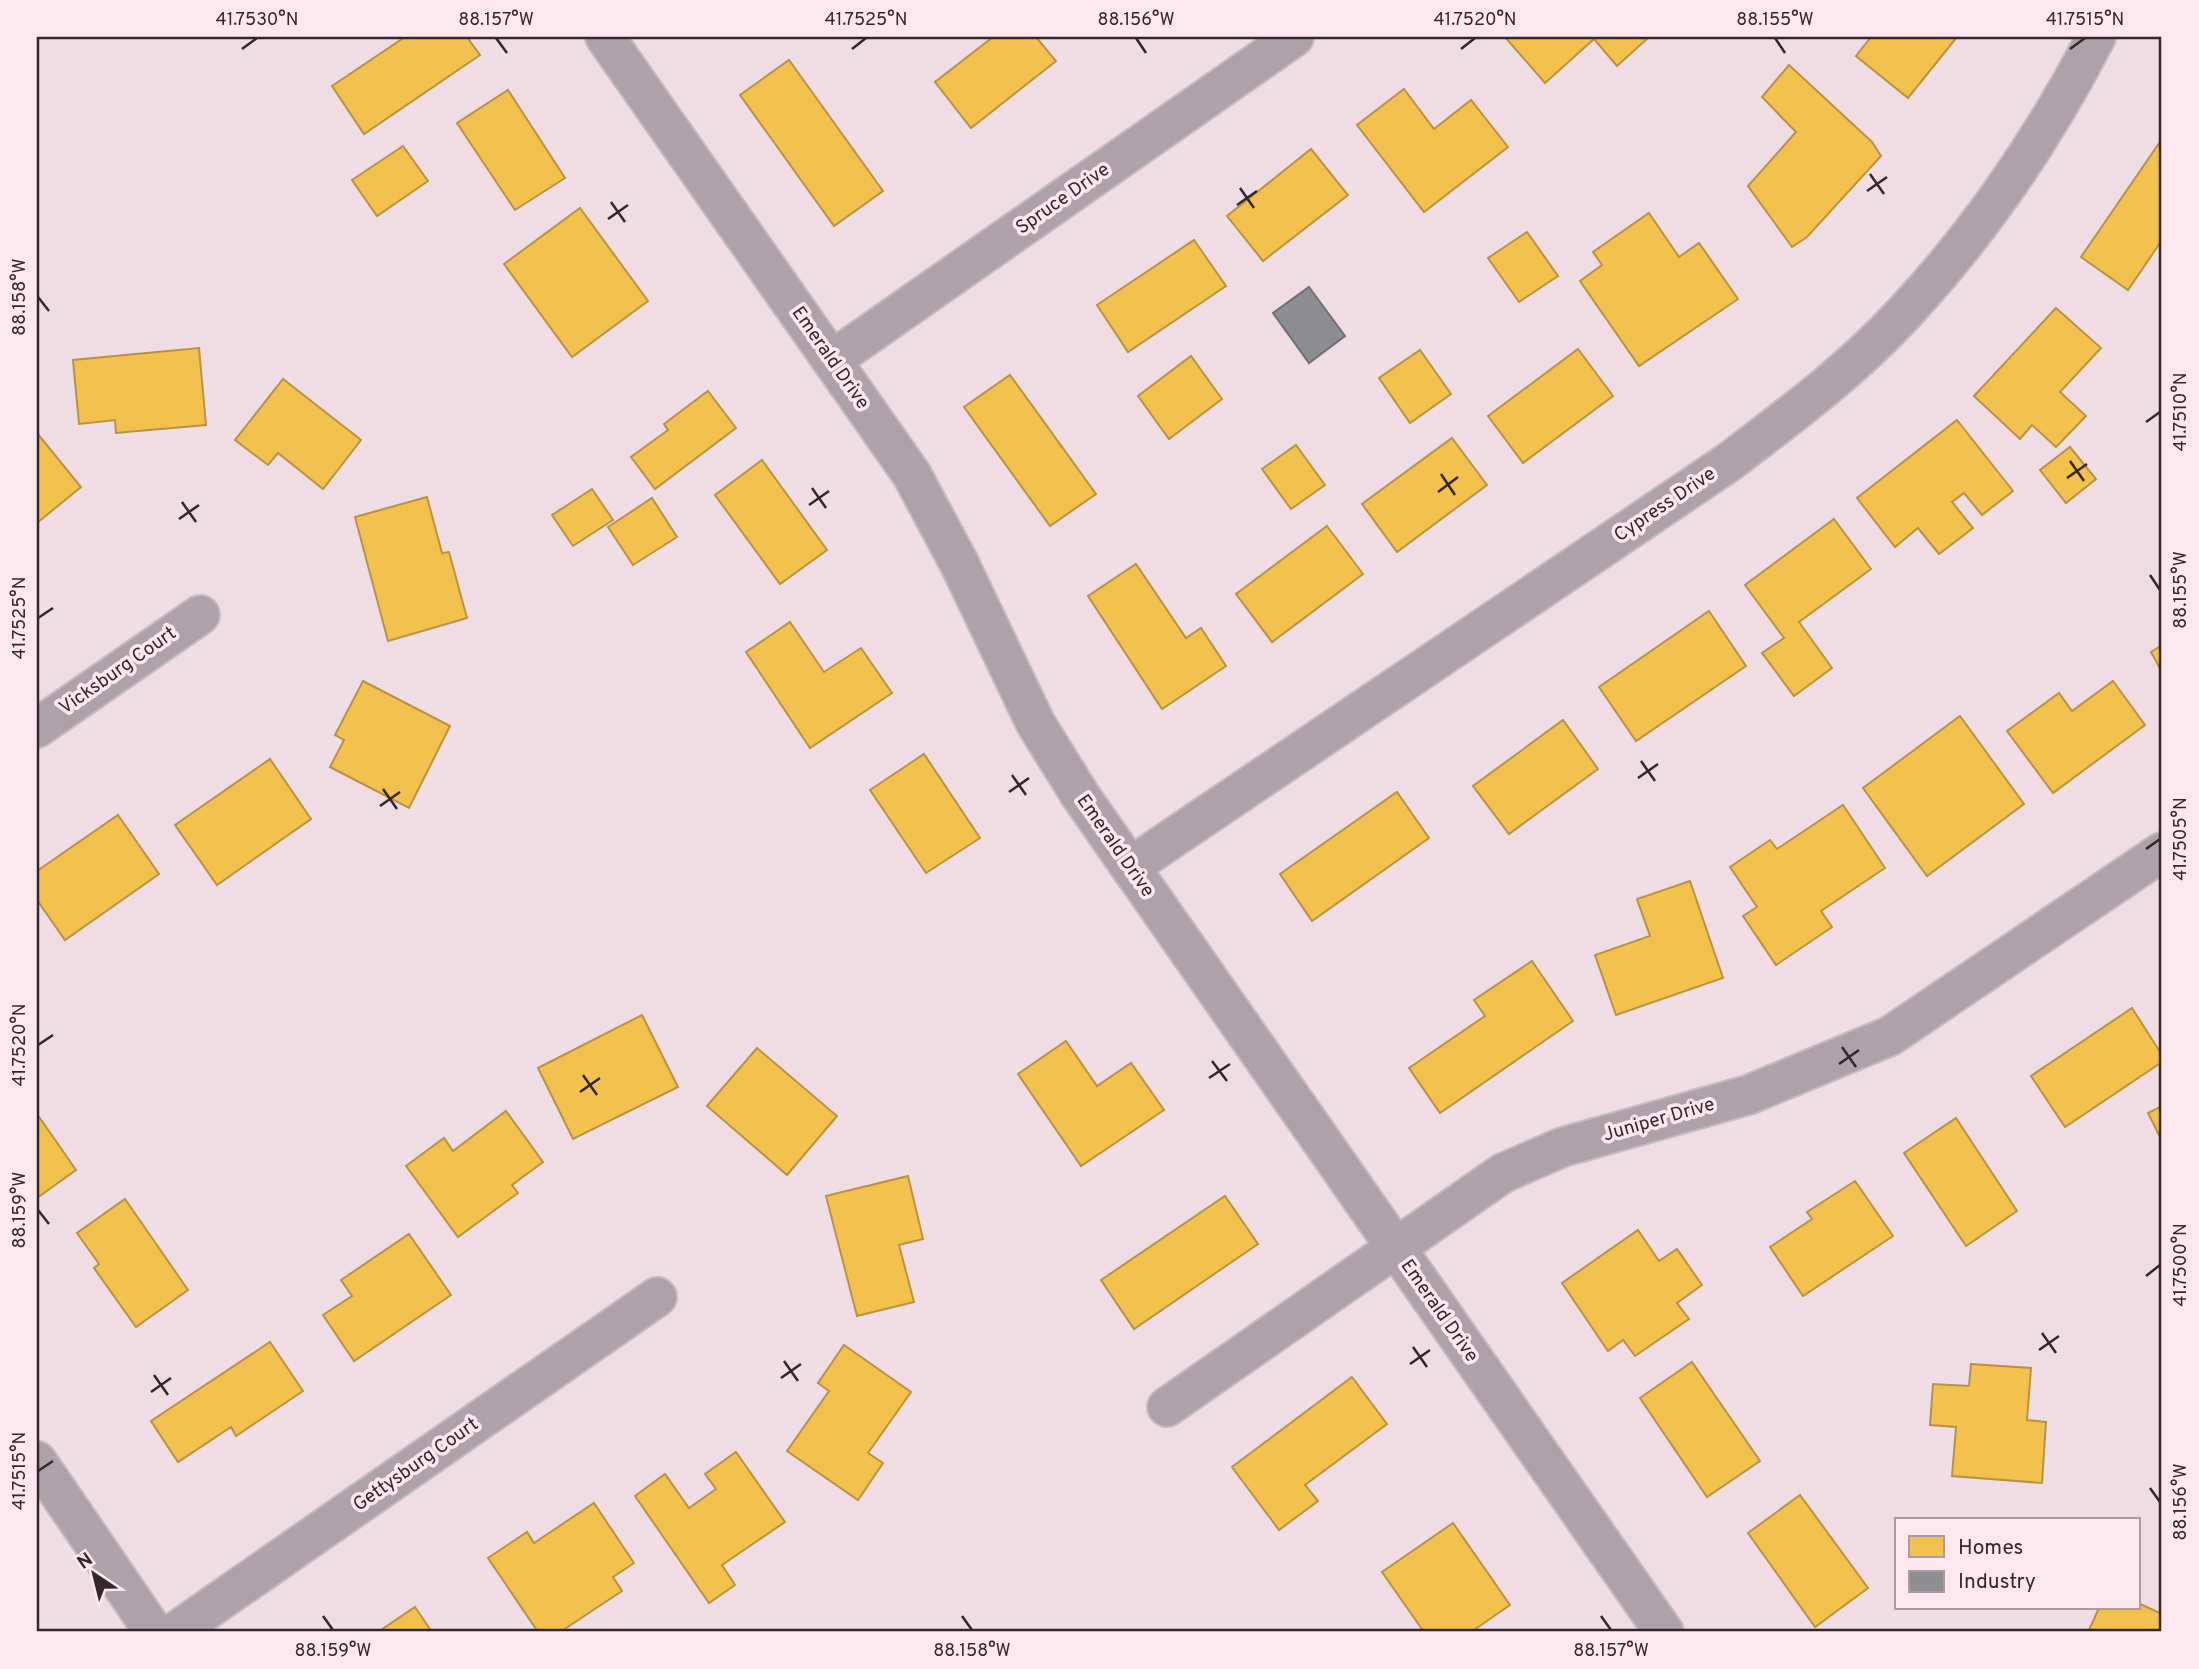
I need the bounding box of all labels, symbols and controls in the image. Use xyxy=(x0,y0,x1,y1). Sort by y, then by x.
text: 41.7530°N xyxy=(216,9,298,32)
text: 88.157°W xyxy=(458,9,534,32)
text: 41.7525°N xyxy=(825,9,907,32)
text: 88.156°W xyxy=(1097,9,1175,32)
text: 41.7520°N xyxy=(1433,9,1517,32)
text: 88.155°W xyxy=(1736,9,1814,32)
text: 41.7515°N xyxy=(2046,9,2124,32)
street label: Spruce Drive xyxy=(1011,158,1115,240)
text: 88.158°W xyxy=(9,258,32,336)
street label: Emerald Drive xyxy=(786,302,874,414)
text: 41.7510°N xyxy=(2170,373,2193,452)
street label: Cypress Drive xyxy=(1610,462,1720,548)
text: 88.155°W xyxy=(2170,551,2193,629)
text: 41.7525°N xyxy=(9,577,32,659)
street label: Vicksburg Court xyxy=(55,622,181,720)
street label: Emerald Drive xyxy=(1071,790,1159,902)
text: 41.7505°N xyxy=(2170,797,2193,881)
text: 41.7520°N xyxy=(9,1003,32,1087)
street label: Juniper Drive xyxy=(1600,1093,1718,1147)
text: 88.159°W xyxy=(9,1172,32,1248)
text: 41.7500°N xyxy=(2170,1223,2193,1307)
street label: Emerald Drive xyxy=(1395,1255,1483,1367)
street label: Gettysburg Court xyxy=(349,1413,483,1517)
text: 41.7515°N xyxy=(9,1432,32,1510)
text: 88.156°W xyxy=(2170,1463,2193,1541)
legend xyxy=(1895,1518,2140,1610)
text: Homes xyxy=(1958,1535,2023,1562)
north arrow xyxy=(60,1540,130,1610)
text: N xyxy=(73,1548,98,1575)
text: Industry xyxy=(1958,1569,2036,1596)
text: 88.159°W xyxy=(295,1640,371,1663)
text: 88.158°W xyxy=(933,1640,1011,1663)
text: 88.157°W xyxy=(1573,1640,1649,1663)

